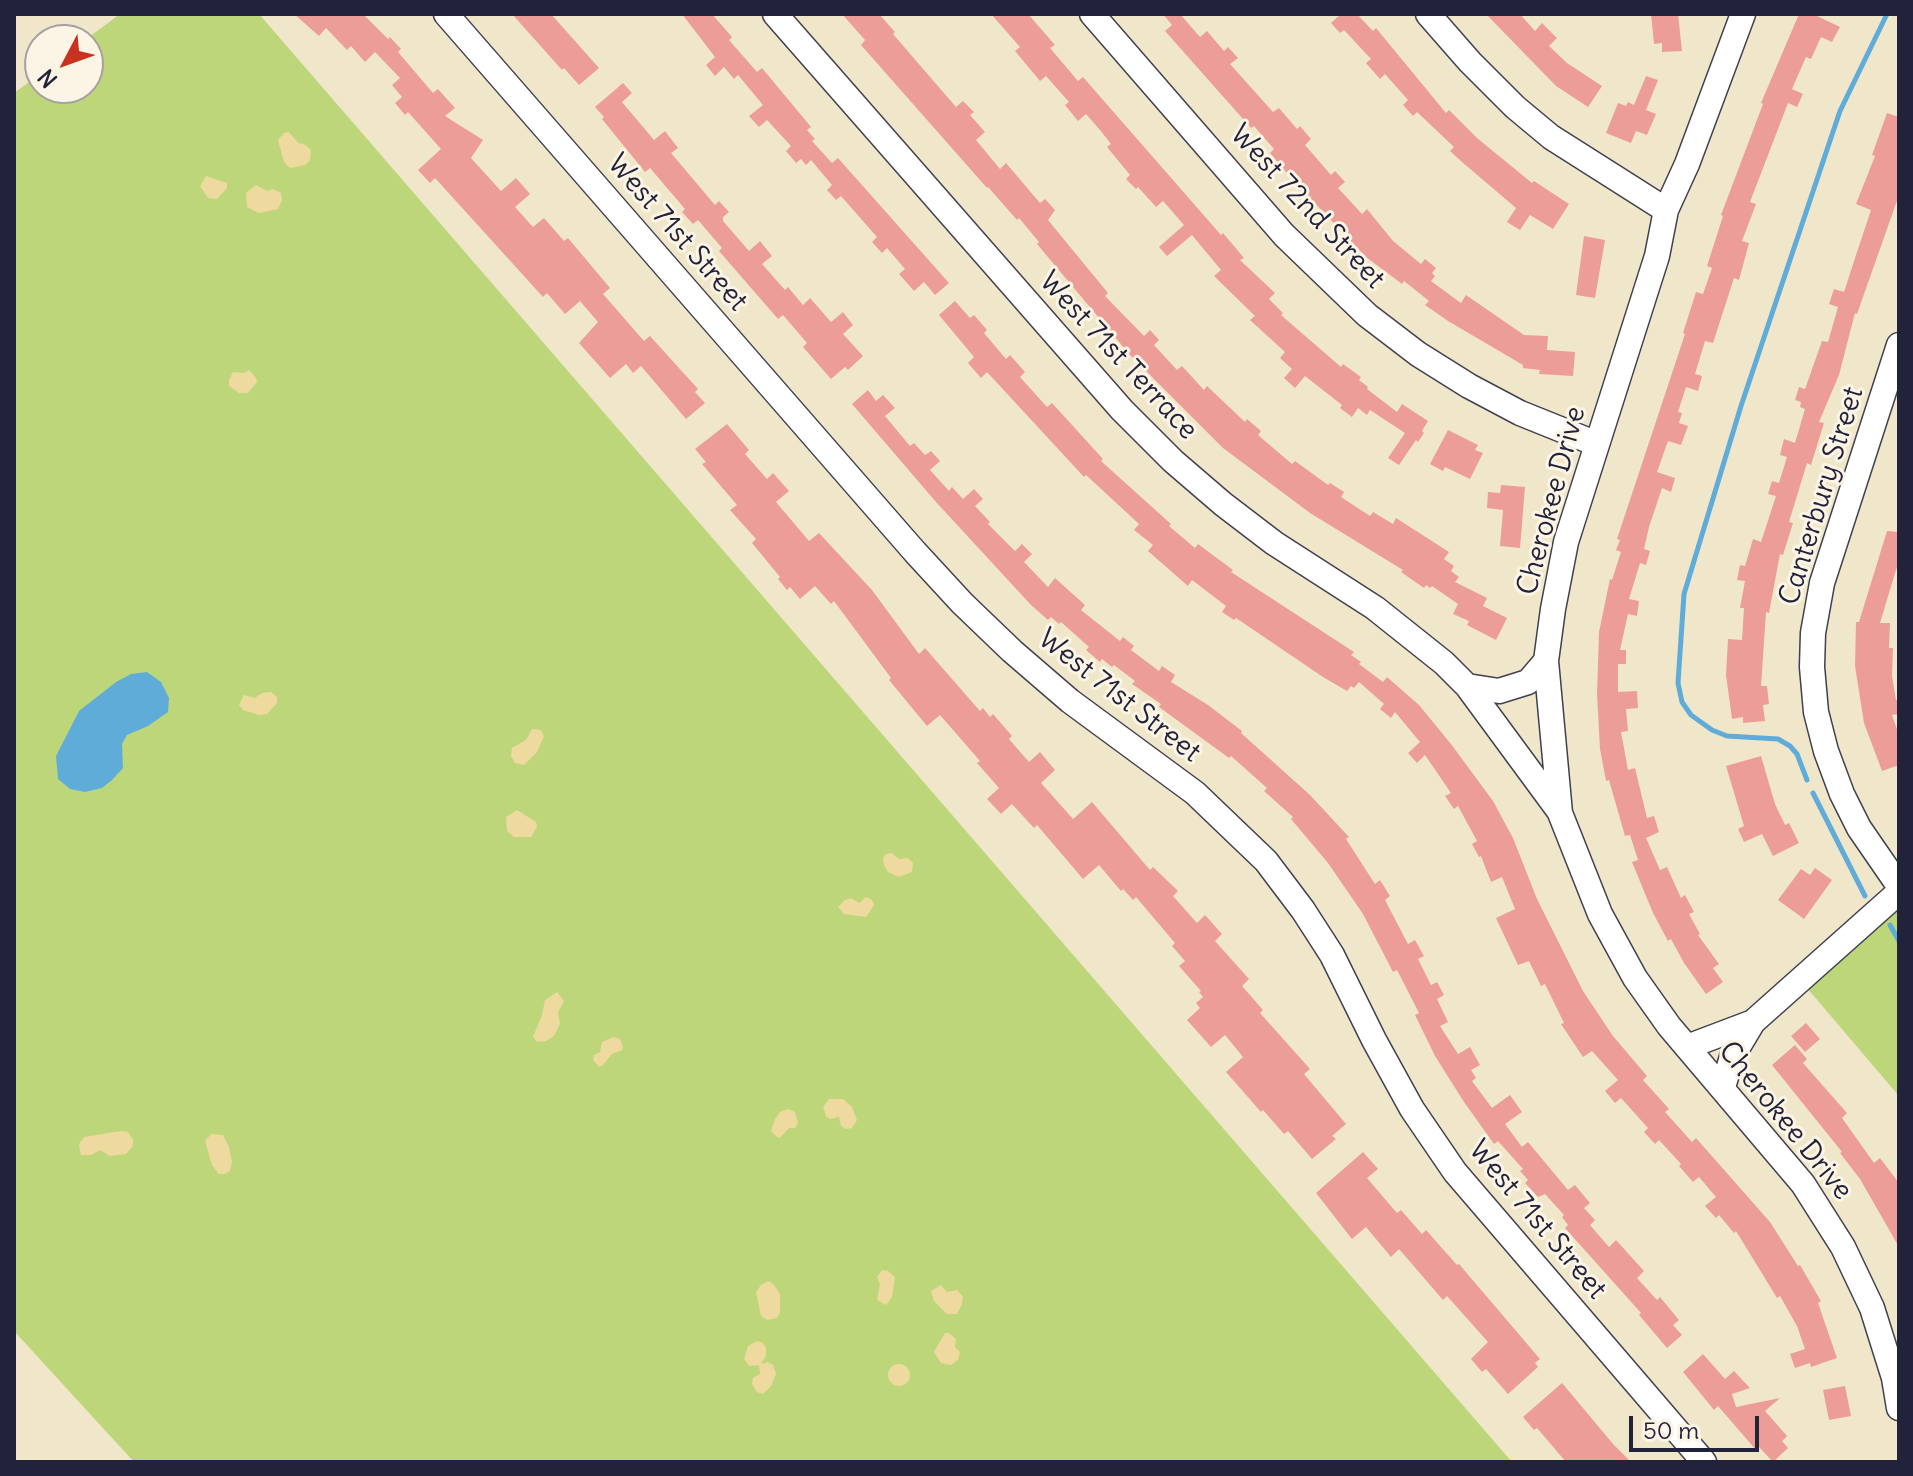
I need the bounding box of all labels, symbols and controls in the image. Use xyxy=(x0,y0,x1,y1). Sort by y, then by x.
north arrow xyxy=(24,24,104,104)
text: N xyxy=(32,64,63,93)
street label: West 72nd Street xyxy=(1223,118,1391,296)
street label: West 71st Street xyxy=(600,148,754,318)
street label: West 71st Terrace xyxy=(1032,265,1204,447)
street label: Canterbury Street xyxy=(1773,383,1871,609)
street label: Cherokee Drive xyxy=(1511,403,1593,599)
street label: West 71st Street xyxy=(1031,622,1207,770)
street label: Cherokee Drive xyxy=(1711,1035,1859,1207)
street label: West 71st Street xyxy=(1461,1134,1613,1306)
scale bar xyxy=(1633,1400,1763,1450)
text: 50 m xyxy=(1643,1415,1699,1445)

